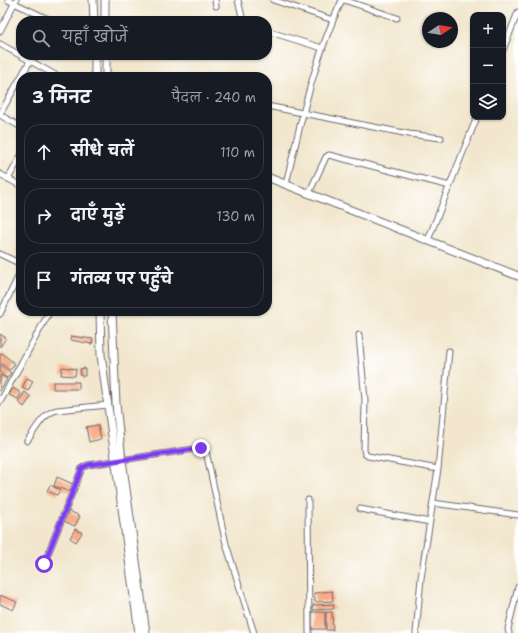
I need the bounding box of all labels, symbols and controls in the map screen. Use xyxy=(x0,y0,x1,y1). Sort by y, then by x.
north arrow xyxy=(422,12,458,48)
map controls xyxy=(470,12,506,120)
button: + xyxy=(470,12,506,48)
search box xyxy=(16,16,272,60)
icon: search xyxy=(30,27,52,49)
text: यहाँ खोजें xyxy=(62,27,128,47)
button: − xyxy=(470,48,506,84)
button: layers xyxy=(470,84,506,120)
text: 3 मिनट xyxy=(32,86,91,108)
text: पैदल · 240 m xyxy=(171,89,256,106)
icon: ahead xyxy=(33,141,55,163)
text: सीधे चलें xyxy=(71,141,134,161)
text: 110 m xyxy=(220,144,255,161)
icon: right xyxy=(33,205,55,227)
text: दाएँ मुड़ें xyxy=(71,205,125,225)
text: 130 m xyxy=(217,208,255,225)
icon: arrive xyxy=(33,269,55,291)
text: गंतव्य पर पहुँचे xyxy=(71,269,173,289)
route end xyxy=(192,439,210,457)
route start xyxy=(35,555,53,573)

